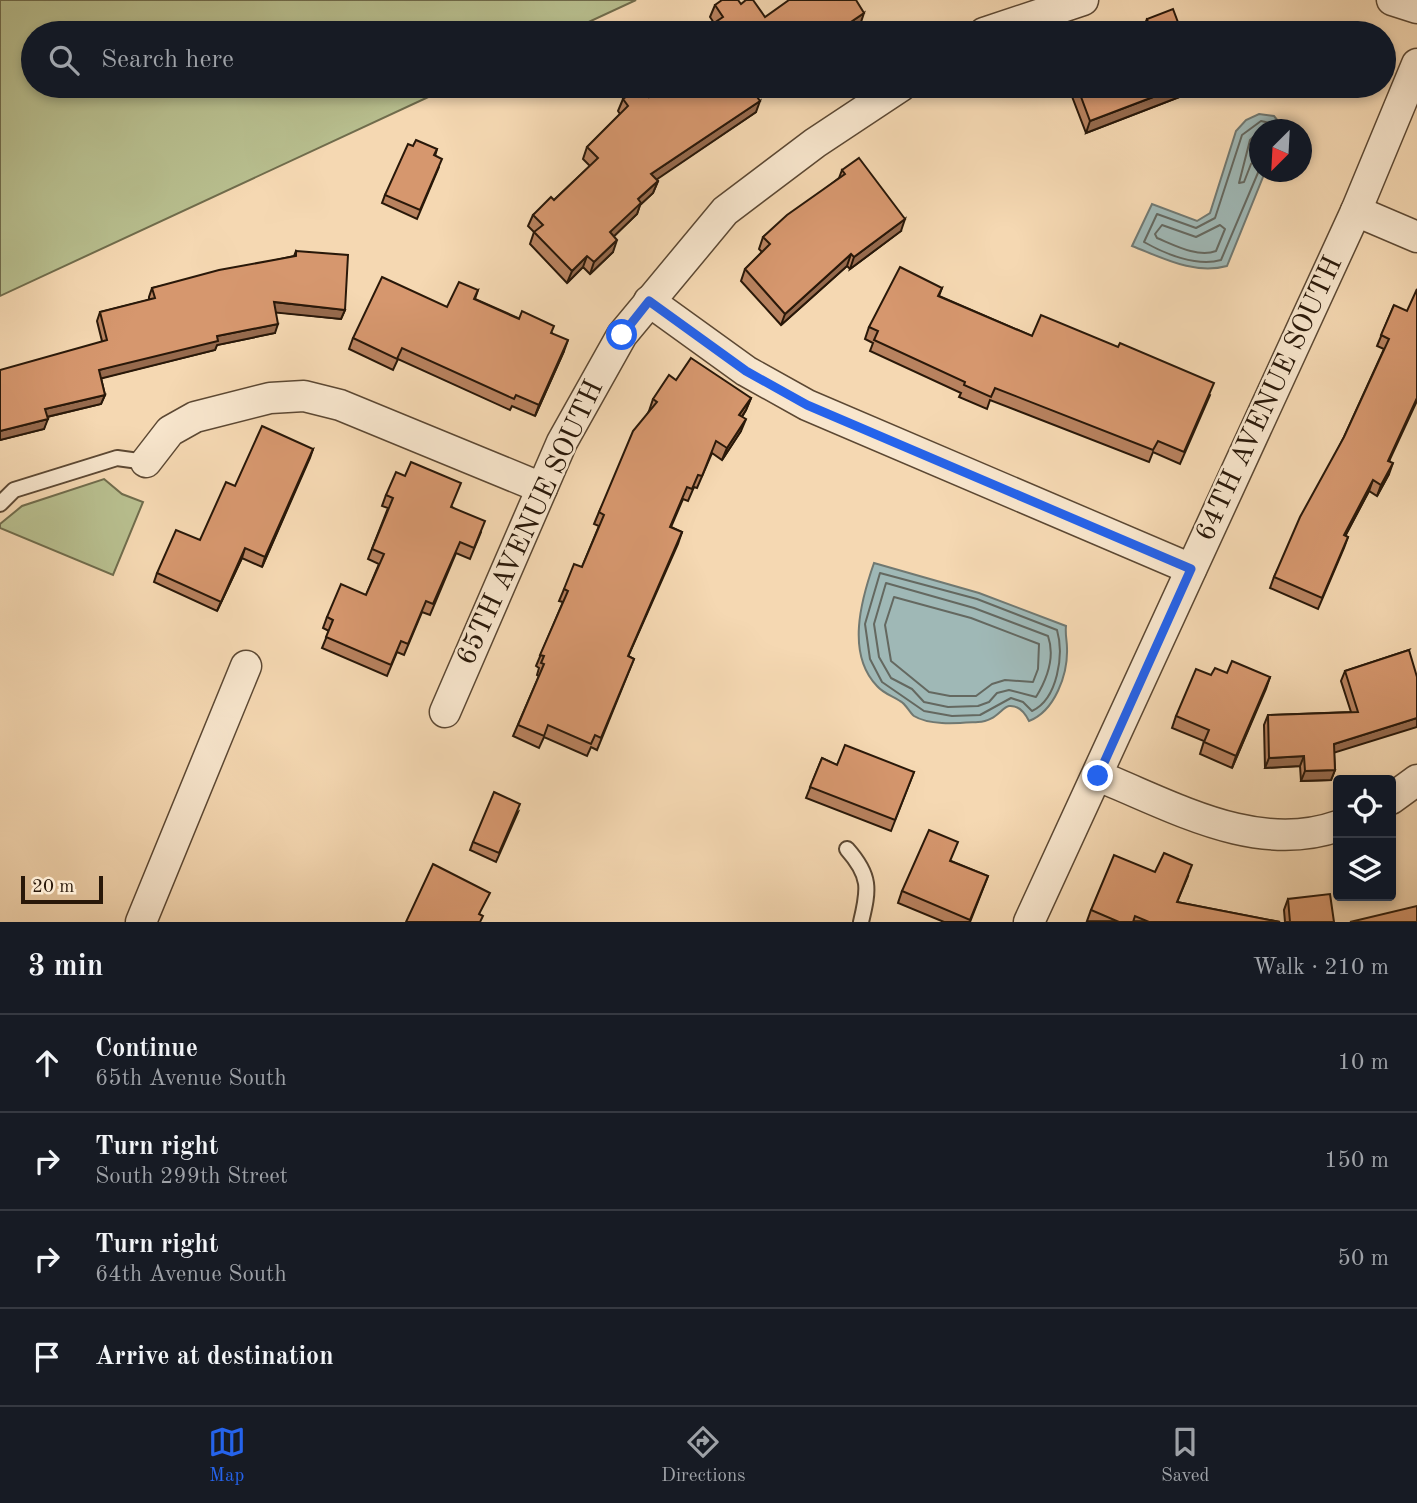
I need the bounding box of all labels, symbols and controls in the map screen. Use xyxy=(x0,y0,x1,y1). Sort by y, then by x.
search box xyxy=(21,21,1396,98)
icon: search xyxy=(45,41,83,79)
text: Search here xyxy=(101,47,234,73)
north arrow xyxy=(1249,119,1312,182)
street label: 64TH AVENUE SOUTH xyxy=(1192,252,1348,546)
route start xyxy=(606,319,637,350)
street label: 65TH AVENUE SOUTH xyxy=(453,376,609,670)
route end xyxy=(1082,760,1113,791)
map controls xyxy=(1333,775,1396,901)
button: locate xyxy=(1333,775,1396,838)
button: layers xyxy=(1333,838,1396,901)
scale bar xyxy=(21,873,103,905)
text: 20 m xyxy=(32,878,74,897)
text: 3 min xyxy=(28,952,103,982)
text: Walk · 210 m xyxy=(1253,956,1389,979)
text: Continue xyxy=(95,1036,198,1062)
icon: ahead xyxy=(28,1044,66,1082)
text: 10 m xyxy=(1338,1051,1389,1074)
text: 65th Avenue South xyxy=(95,1067,287,1090)
text: Turn right xyxy=(95,1134,218,1160)
icon: right xyxy=(28,1142,66,1180)
text: 150 m xyxy=(1324,1149,1389,1172)
text: South 299th Street xyxy=(95,1165,288,1188)
text: Turn right xyxy=(95,1232,218,1258)
icon: right xyxy=(28,1240,66,1278)
text: 50 m xyxy=(1338,1247,1389,1270)
text: 64th Avenue South xyxy=(95,1263,287,1286)
icon: arrive xyxy=(28,1338,66,1376)
text: Arrive at destination xyxy=(95,1344,334,1370)
tab: Map xyxy=(208,1423,246,1488)
tab: Directions xyxy=(661,1423,746,1488)
tab: Saved xyxy=(1161,1423,1209,1488)

